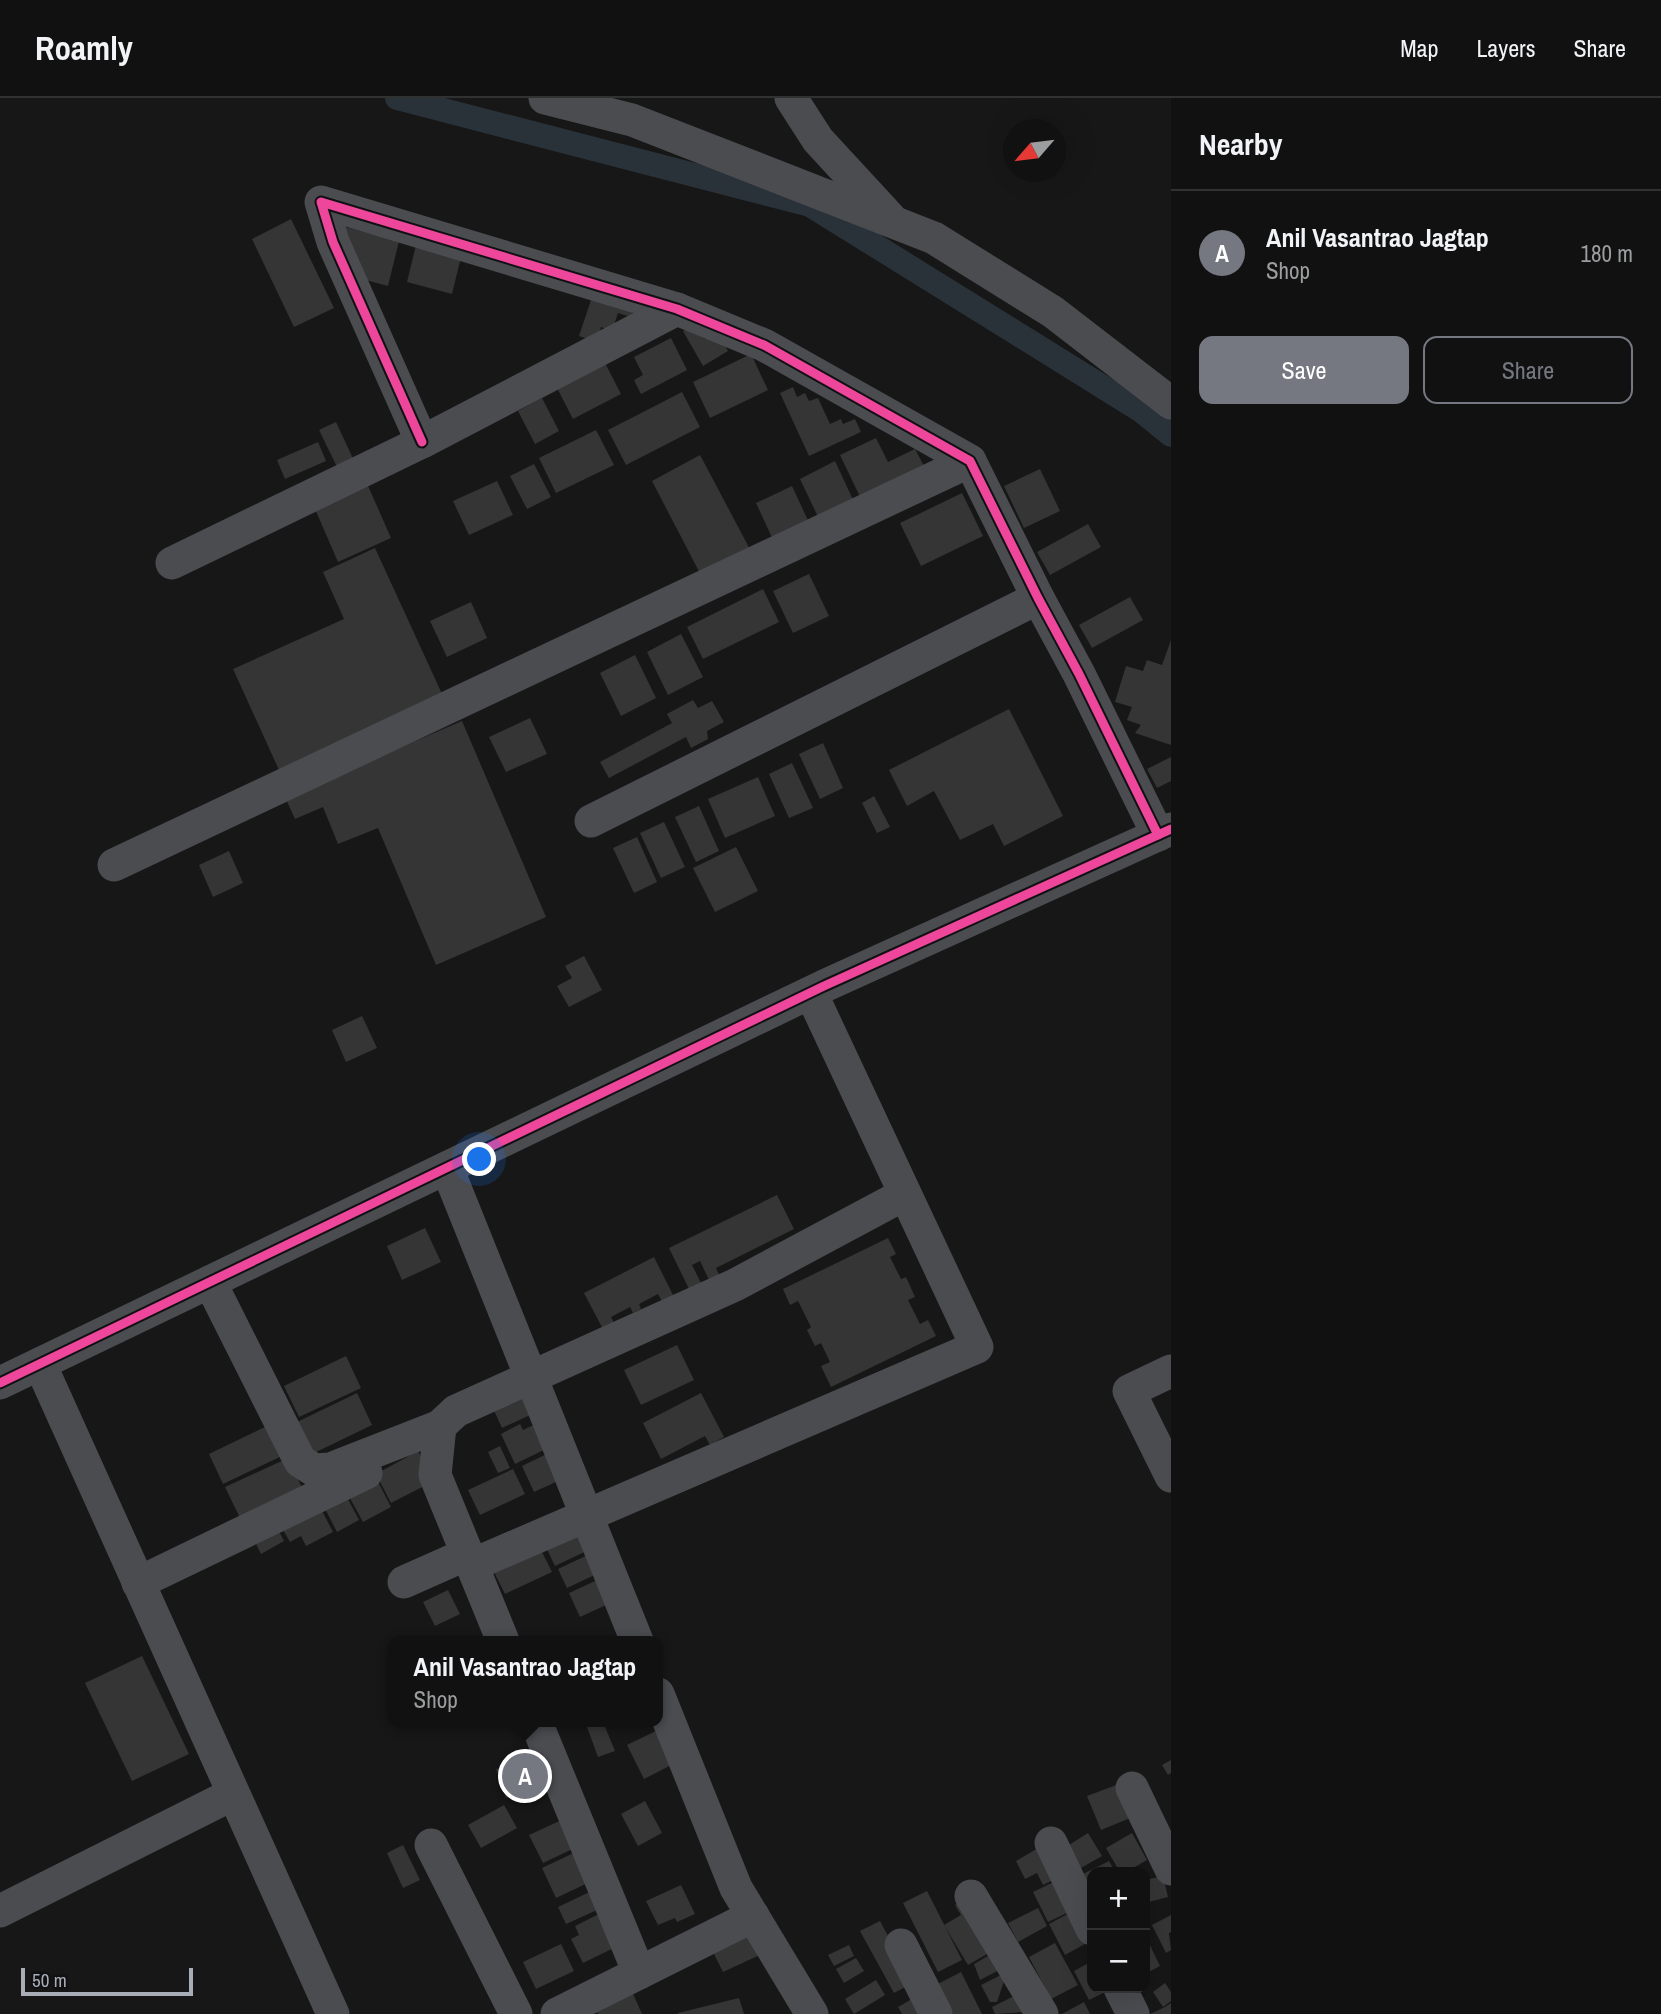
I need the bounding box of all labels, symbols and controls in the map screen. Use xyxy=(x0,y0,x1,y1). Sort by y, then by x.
text: Roamly xyxy=(35,26,133,70)
text: Map xyxy=(1400,32,1438,64)
text: Layers xyxy=(1476,32,1535,64)
text: Share xyxy=(1573,32,1626,64)
north arrow xyxy=(1003,119,1066,182)
text: Nearby xyxy=(1199,124,1282,164)
text: Anil Vasantrao Jagtap xyxy=(1266,220,1489,255)
text: A xyxy=(1215,238,1229,269)
text: 180 m xyxy=(1581,238,1633,269)
text: Shop xyxy=(1266,255,1310,286)
button: Save xyxy=(1199,336,1409,404)
button: Share xyxy=(1423,336,1633,404)
your location xyxy=(462,1142,496,1176)
popup xyxy=(387,1636,663,1727)
text: Anil Vasantrao Jagtap xyxy=(414,1649,636,1684)
text: Shop xyxy=(414,1684,458,1715)
pin: A xyxy=(502,1750,548,1802)
map controls xyxy=(1087,1867,1150,1993)
button: + xyxy=(1087,1867,1150,1930)
button: − xyxy=(1087,1930,1150,1993)
scale bar xyxy=(21,1965,192,1997)
text: 50 m xyxy=(32,1967,67,1993)

